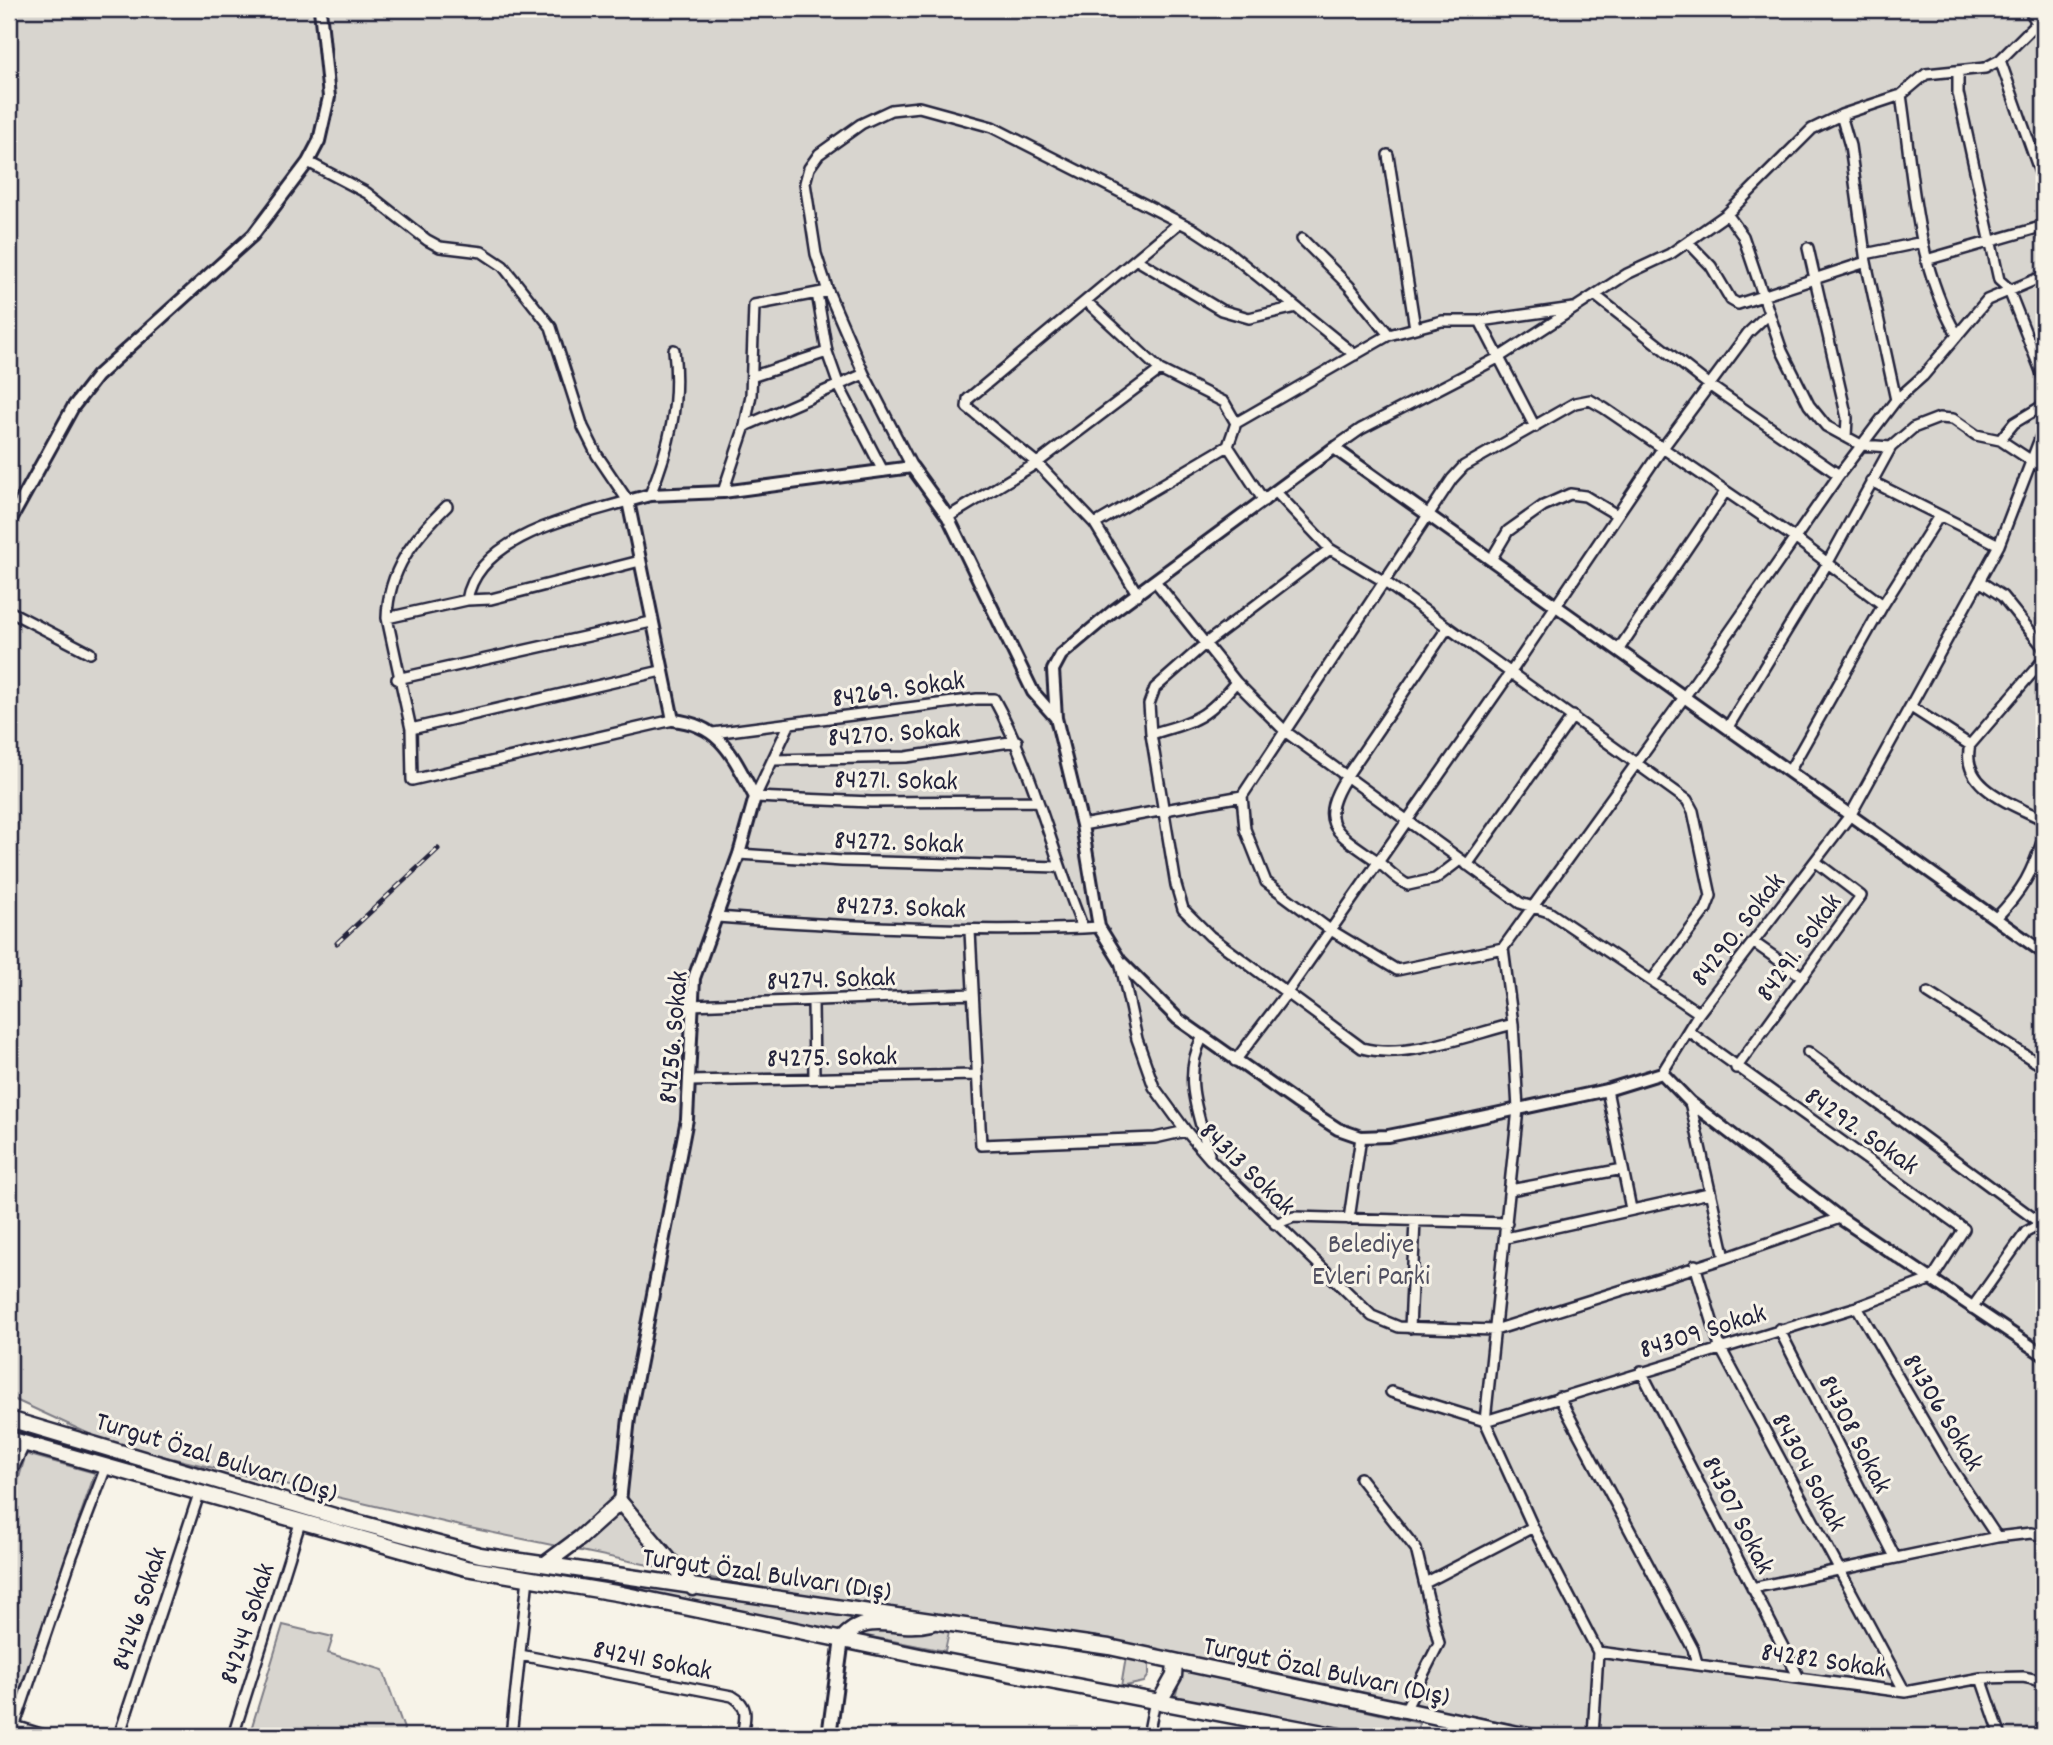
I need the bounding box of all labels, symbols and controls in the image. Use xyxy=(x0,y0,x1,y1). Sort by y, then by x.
street label: 84269. Sokak xyxy=(830,663,968,721)
street label: 84270. Sokak xyxy=(827,711,962,761)
street label: 84271. Sokak xyxy=(834,762,958,804)
street label: 84272. Sokak xyxy=(833,823,964,867)
street label: 84290. Sokak xyxy=(1683,866,1797,997)
street label: 84291. Sokak xyxy=(1748,886,1854,1012)
street label: 84273. Sokak xyxy=(835,888,967,932)
street label: 84274. Sokak xyxy=(766,960,897,1004)
street label: 84256. Sokak xyxy=(650,969,702,1106)
street label: 84275. Sokak xyxy=(766,1039,898,1081)
street label: 84292. Sokak xyxy=(1795,1079,1926,1187)
street label: 84313 Sokak xyxy=(1188,1114,1303,1227)
park label: Belediye Evleri Parki xyxy=(1312,1227,1430,1299)
street label: 84309 Sokak xyxy=(1635,1296,1772,1372)
street label: 84306 Sokak xyxy=(1890,1347,1992,1480)
street label: 84308 Sokak xyxy=(1805,1369,1900,1502)
street label: Turgut Özal Bulvarı (Dış) xyxy=(90,1404,342,1516)
street label: 84304 Sokak xyxy=(1759,1407,1855,1540)
street label: 84307 Sokak xyxy=(1689,1450,1783,1583)
street label: Turgut Özal Bulvarı (Dış) xyxy=(639,1540,894,1614)
street label: 84246 Sokak xyxy=(103,1543,181,1676)
street label: 84244 Sokak xyxy=(211,1559,288,1690)
street label: Turgut Özal Bulvarı (Dış) xyxy=(1199,1628,1453,1720)
street label: 84241 Sokak xyxy=(589,1632,715,1694)
street label: 84282 Sokak xyxy=(1758,1634,1888,1692)

